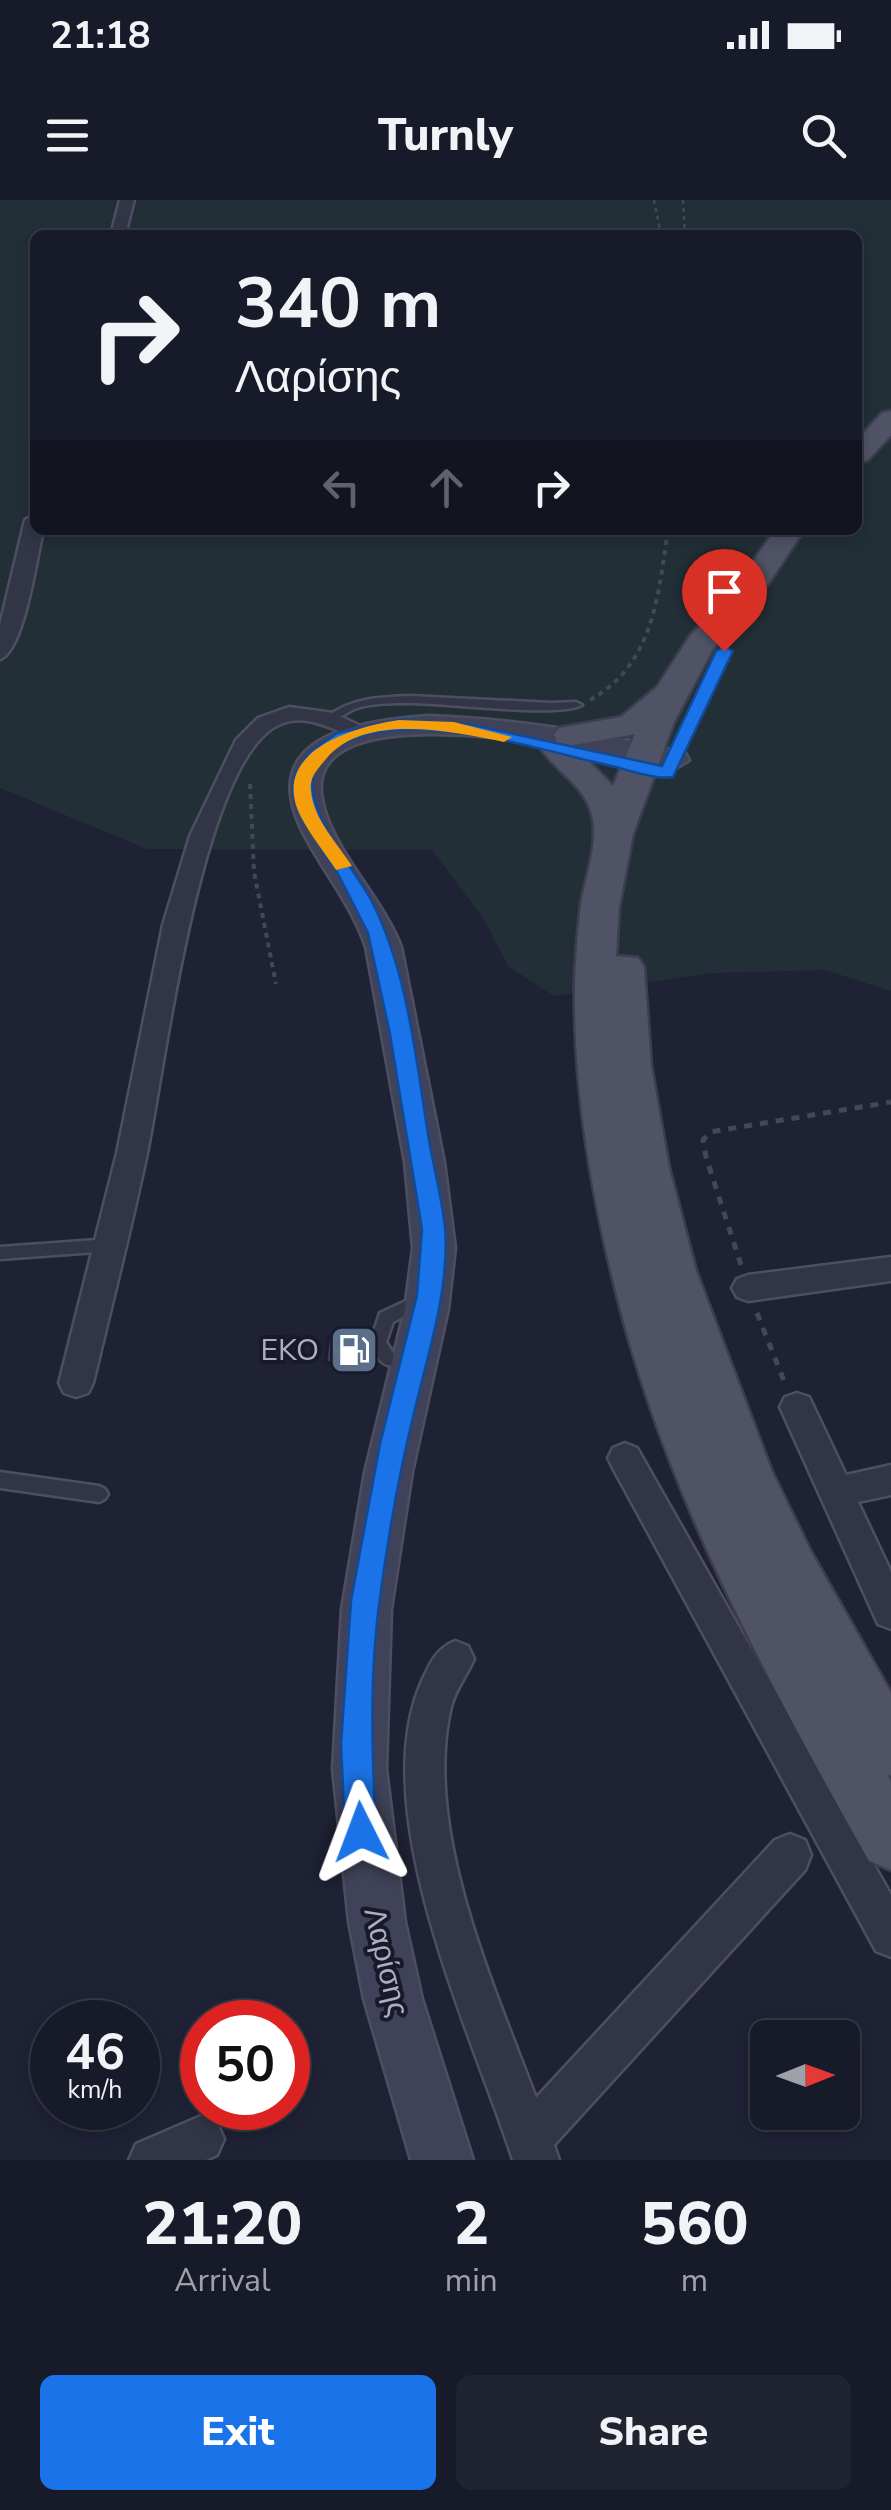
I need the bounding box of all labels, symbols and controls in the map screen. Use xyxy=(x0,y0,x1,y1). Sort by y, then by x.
text: 21:18 xyxy=(50,10,151,61)
text: Turnly xyxy=(378,105,513,166)
icon: menu xyxy=(40,108,95,163)
icon: search xyxy=(796,108,851,163)
text: 340 m xyxy=(235,256,441,352)
icon: right xyxy=(70,270,200,400)
text: Λαρίσης xyxy=(235,347,401,408)
icon: left xyxy=(314,460,369,515)
icon: ahead xyxy=(419,460,474,515)
icon: right xyxy=(524,460,579,515)
pin xyxy=(682,549,767,652)
icon: arrive xyxy=(697,564,752,619)
fuel station icon: EKO xyxy=(328,1324,380,1376)
place label: EKO xyxy=(261,1330,319,1371)
position arrow xyxy=(309,1780,413,1884)
street label: Λαρίσης xyxy=(354,1903,418,2021)
speed limit sign: 50 xyxy=(180,2000,310,2130)
text: 46 xyxy=(65,2018,125,2087)
north arrow xyxy=(750,2020,860,2130)
map controls xyxy=(750,2020,860,2130)
text: km/h xyxy=(67,2073,123,2107)
text: 21:20 xyxy=(143,2183,302,2265)
text: 2 xyxy=(453,2183,489,2265)
text: 560 xyxy=(640,2183,748,2265)
text: Arrival xyxy=(174,2259,271,2302)
text: min xyxy=(445,2259,498,2302)
text: m xyxy=(681,2259,708,2302)
button: Exit xyxy=(40,2375,436,2490)
button: Share xyxy=(456,2375,851,2490)

